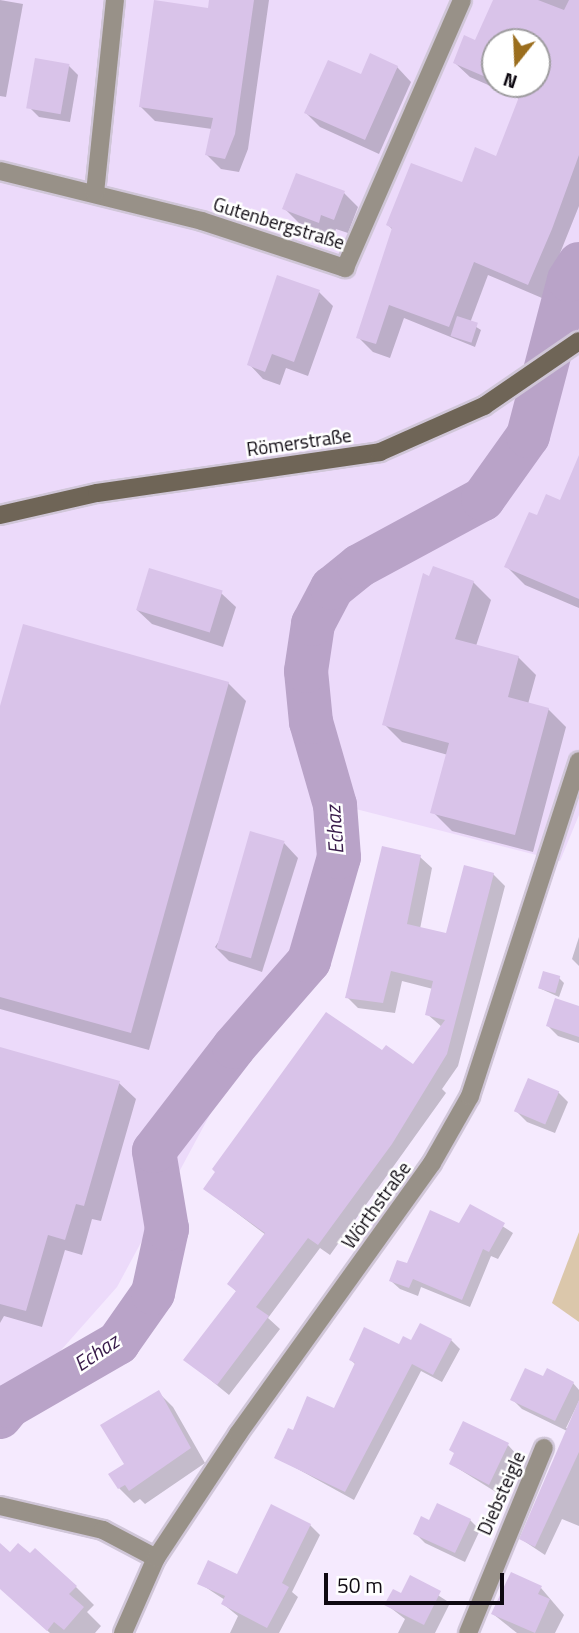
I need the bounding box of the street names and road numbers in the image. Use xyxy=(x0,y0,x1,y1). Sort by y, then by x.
street label: Gutenbergstraße xyxy=(211,192,347,254)
street label: Römerstraße xyxy=(245,423,353,461)
street label: Wörthstraße xyxy=(337,1157,415,1253)
street label: Diebsteigle xyxy=(472,1448,530,1538)

